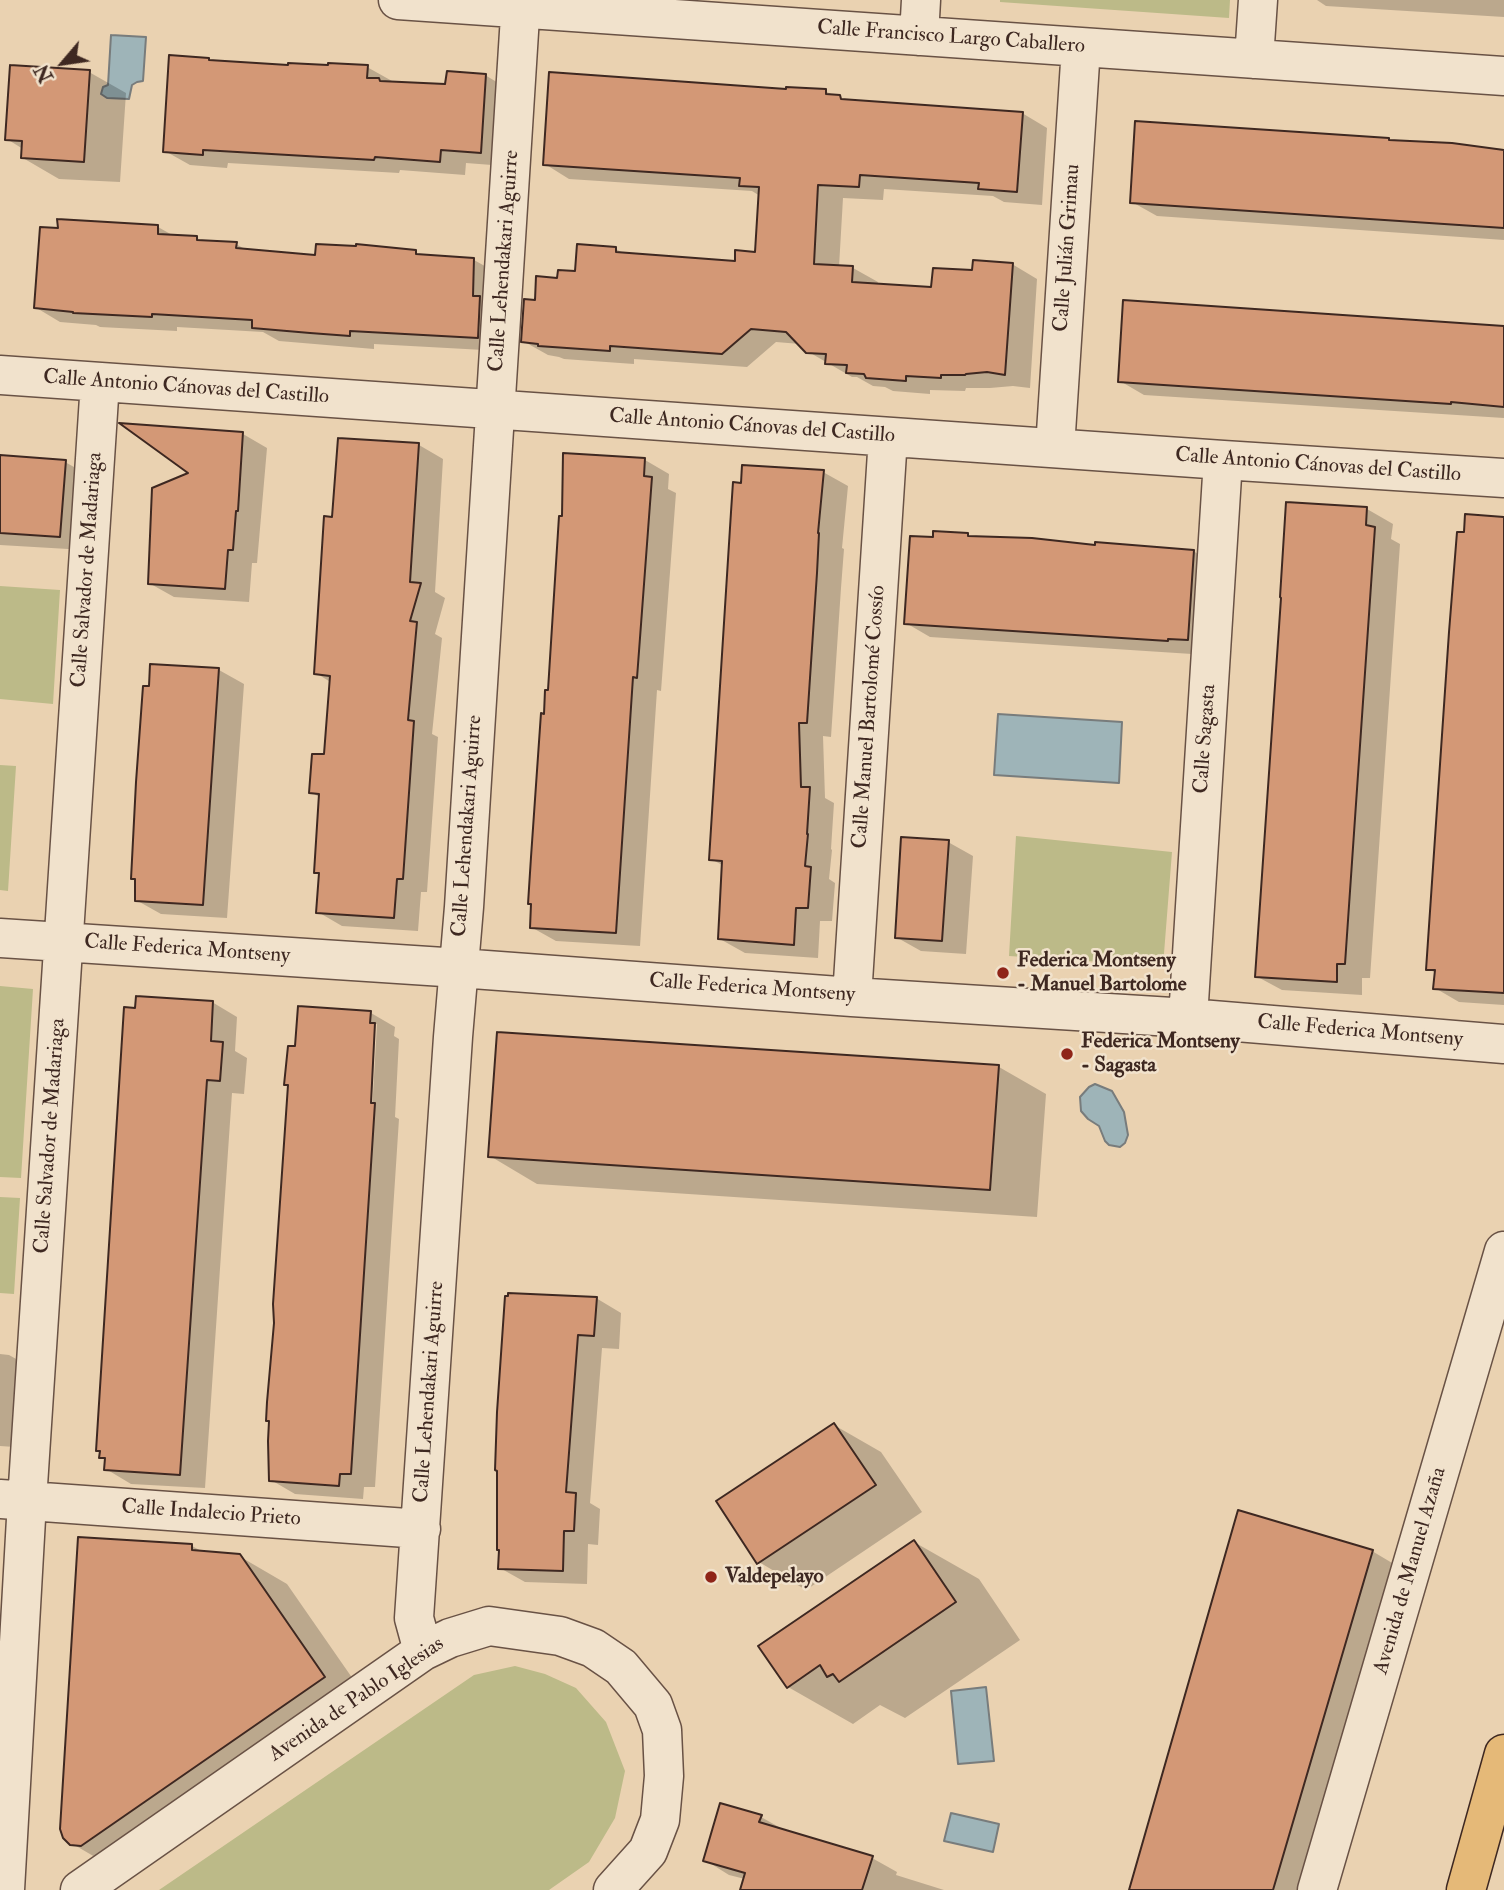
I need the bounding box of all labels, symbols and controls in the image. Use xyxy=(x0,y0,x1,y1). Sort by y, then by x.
street label: Calle Francisco Largo Caballero xyxy=(816,16,1086,60)
north arrow xyxy=(28,28,98,98)
text: N xyxy=(30,60,59,86)
street label: Calle Lehendakari Aguirre xyxy=(485,149,525,373)
street label: Calle Julián Grimau xyxy=(1050,163,1086,333)
street label: Calle Antonio Cánovas del Castillo xyxy=(42,365,330,411)
street label: Calle Antonio Cánovas del Castillo xyxy=(608,404,896,450)
street label: Calle Antonio Cánovas del Castillo xyxy=(1174,443,1462,489)
street label: Calle Salvador de Madariaga xyxy=(67,451,109,689)
street label: Calle Manuel Bartolomé Cossío xyxy=(848,584,892,850)
street label: Calle Sagasta xyxy=(1190,683,1222,795)
street label: Calle Lehendakari Aguirre xyxy=(448,714,488,938)
street label: Calle Federica Montseny xyxy=(83,930,291,970)
place label: Federica Montseny - Manuel Bartolome xyxy=(1017,948,1187,998)
marker: Federica Montseny - Manuel Bartolome xyxy=(995,965,1011,981)
street label: Calle Federica Montseny xyxy=(648,969,856,1009)
street label: Calle Federica Montseny xyxy=(1256,1010,1464,1054)
street label: Calle Salvador de Madariaga xyxy=(30,1017,72,1255)
place label: Federica Montseny - Sagasta xyxy=(1081,1029,1240,1079)
marker: Federica Montseny - Sagasta xyxy=(1059,1046,1075,1062)
street label: Calle Lehendakari Aguirre xyxy=(410,1280,450,1504)
street label: Avenida de Manuel Azaña xyxy=(1369,1465,1453,1677)
street label: Calle Indalecio Prieto xyxy=(121,1495,301,1533)
place label: Valdepelayo xyxy=(725,1564,824,1590)
marker: Valdepelayo xyxy=(703,1569,719,1585)
street label: Avenida de Pablo Iglesias xyxy=(265,1632,449,1768)

